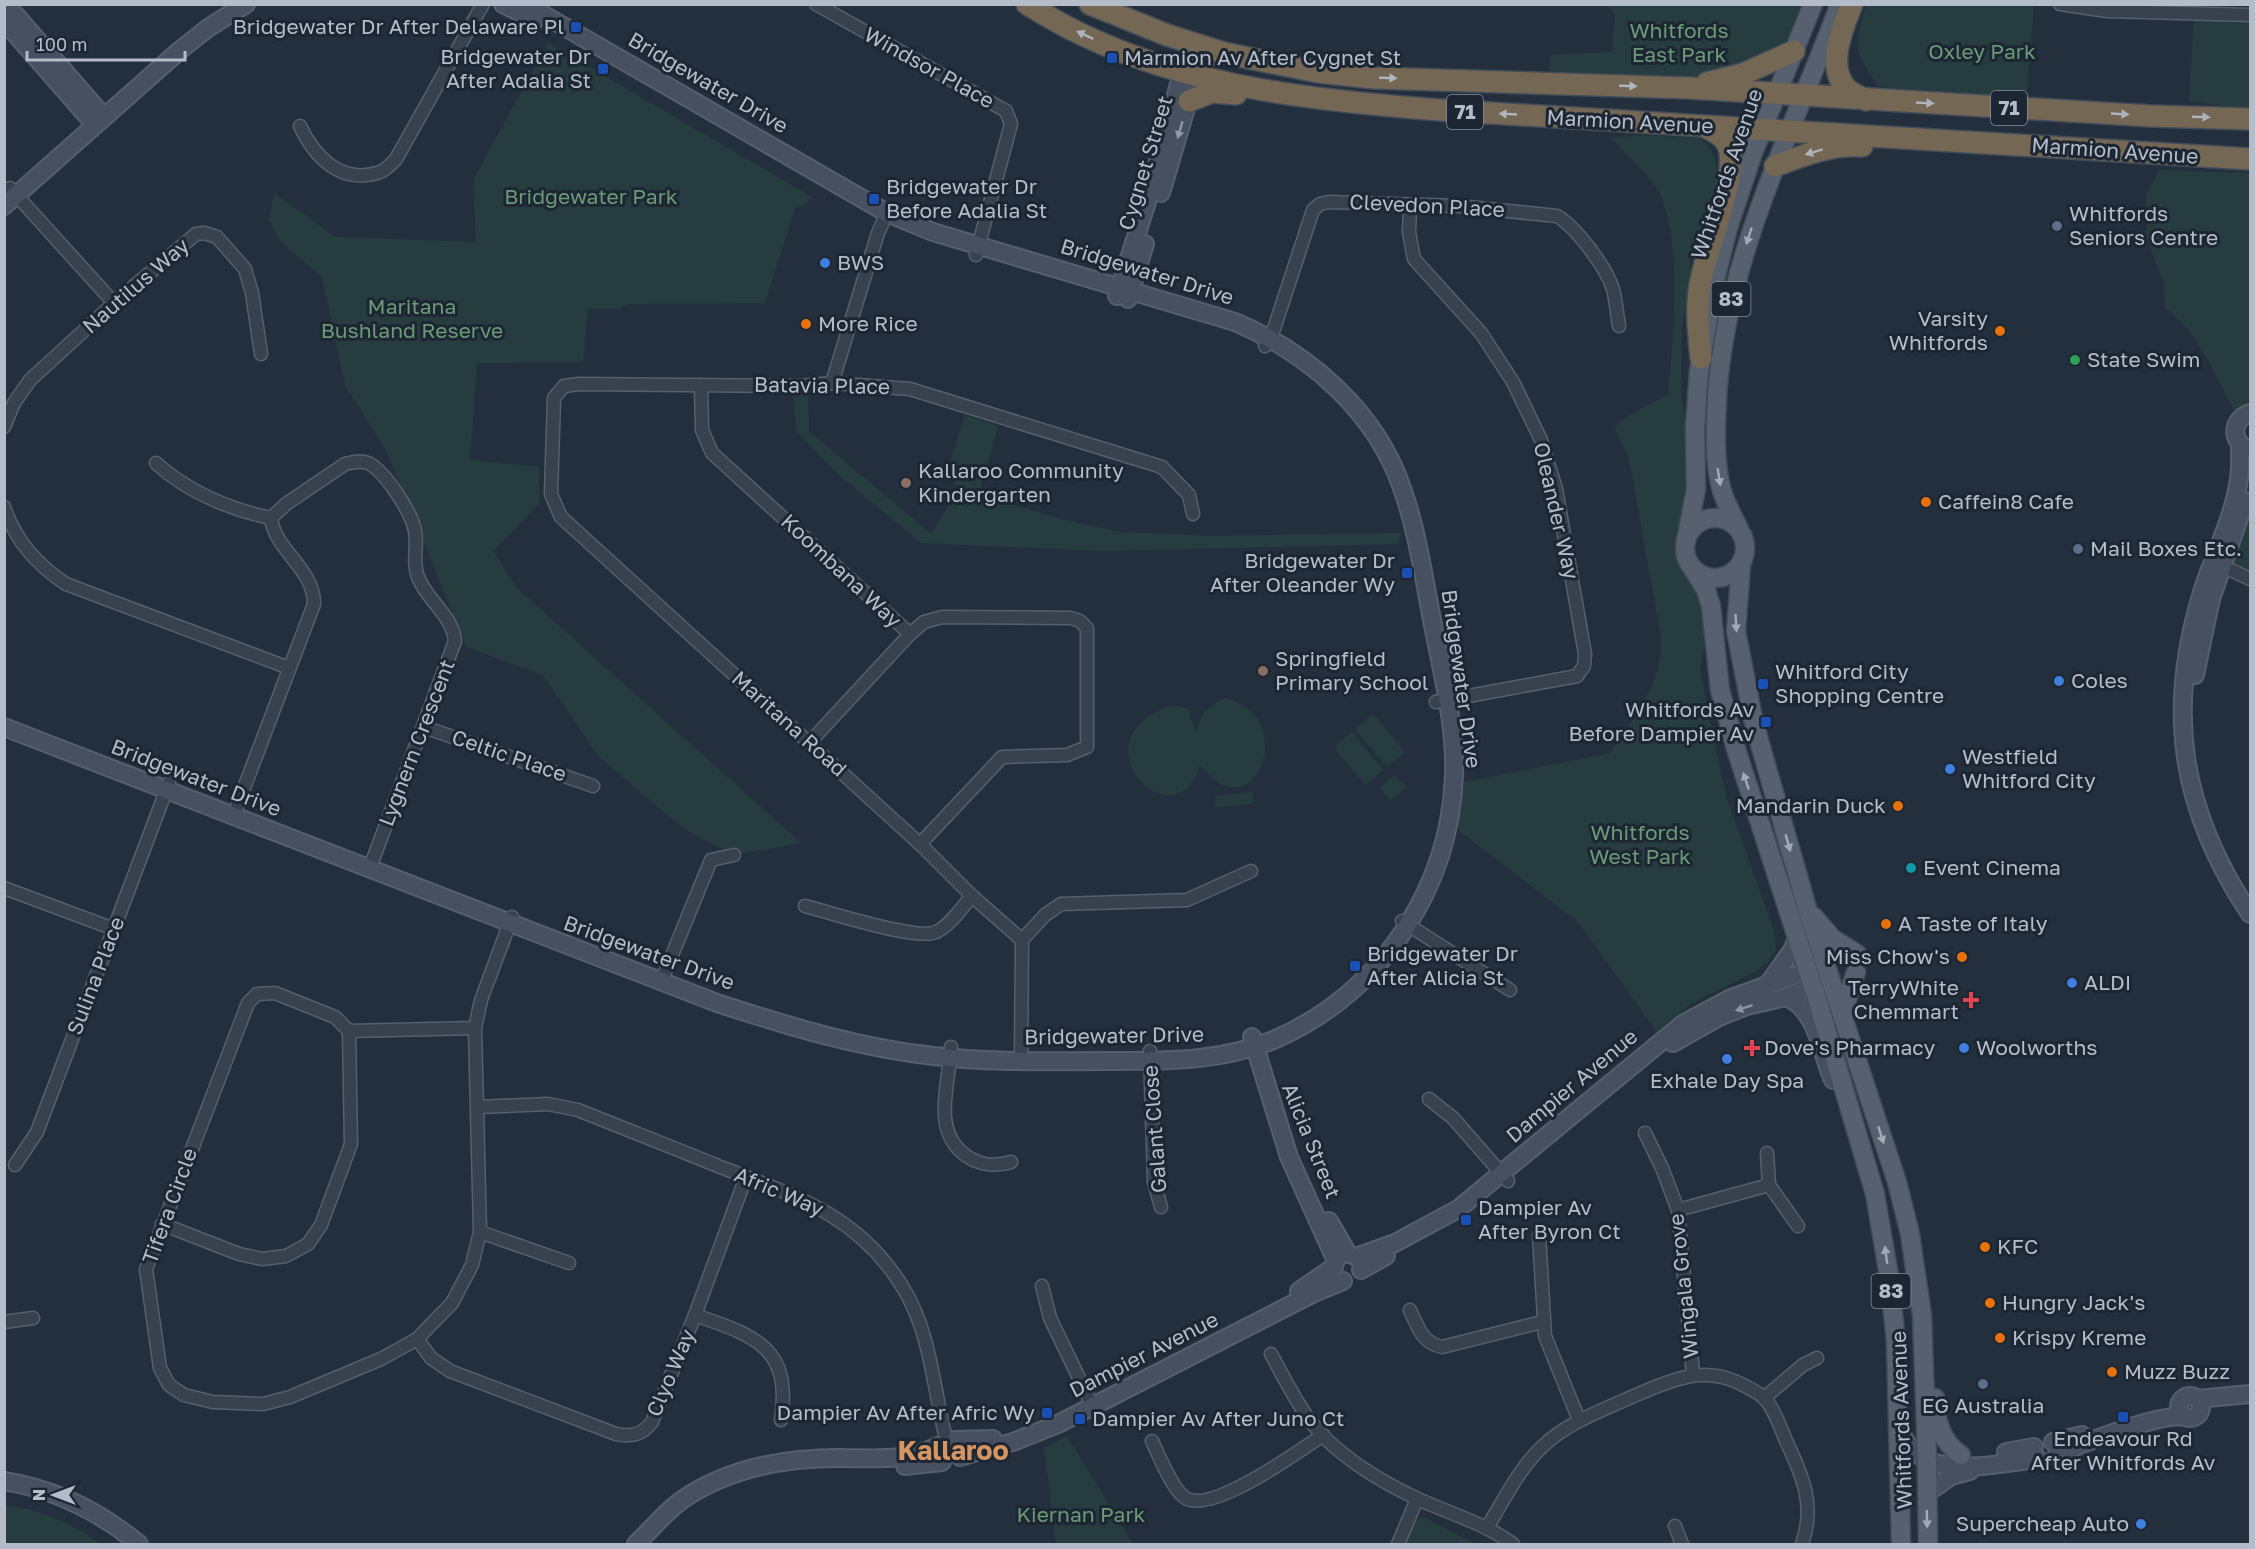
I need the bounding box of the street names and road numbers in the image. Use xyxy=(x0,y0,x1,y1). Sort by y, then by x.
street label: Windsor Place xyxy=(860,21,999,114)
street label: Bridgewater Drive xyxy=(624,26,793,138)
street label: Whitfords Avenue xyxy=(1685,85,1767,262)
road number: 71 xyxy=(1991,91,2027,125)
street label: Cygnet Street xyxy=(1112,92,1178,233)
road number: 71 xyxy=(1447,95,1483,129)
street label: Marmion Avenue xyxy=(1546,104,1714,138)
street label: Marmion Avenue xyxy=(2031,131,2199,169)
street label: Clevedon Place xyxy=(1349,188,1505,222)
street label: Nautilus Way xyxy=(77,232,194,339)
street label: Bridgewater Drive xyxy=(1057,232,1237,310)
road number: 83 xyxy=(1712,282,1750,316)
street label: Batavia Place xyxy=(754,371,890,399)
street label: Oleander Way xyxy=(1529,440,1585,582)
street label: Koombana Way xyxy=(776,508,907,633)
street label: Bridgewater Drive xyxy=(1437,588,1487,770)
street label: Lygnern Crescent xyxy=(372,656,460,830)
street label: Maritana Road xyxy=(727,665,852,782)
street label: Celtic Place xyxy=(449,723,570,787)
street label: Bridgewater Drive xyxy=(108,733,285,821)
street label: Bridgewater Drive xyxy=(560,909,738,995)
street label: Sulina Place xyxy=(61,913,130,1038)
street label: Bridgewater Drive xyxy=(1024,1020,1204,1050)
street label: Dampier Avenue xyxy=(1500,1023,1642,1148)
street label: Galant Close xyxy=(1137,1064,1171,1194)
street label: Alicia Street xyxy=(1277,1079,1347,1202)
street label: Tifera Circle xyxy=(136,1144,202,1267)
street label: Afric Way xyxy=(731,1161,828,1222)
street label: Wingala Grove xyxy=(1662,1212,1704,1360)
road number: 83 xyxy=(1872,1274,1910,1308)
street label: Dampier Avenue xyxy=(1065,1305,1222,1403)
street label: Clyo Way xyxy=(640,1325,700,1420)
street label: Whitfords Avenue xyxy=(1885,1330,1917,1510)

